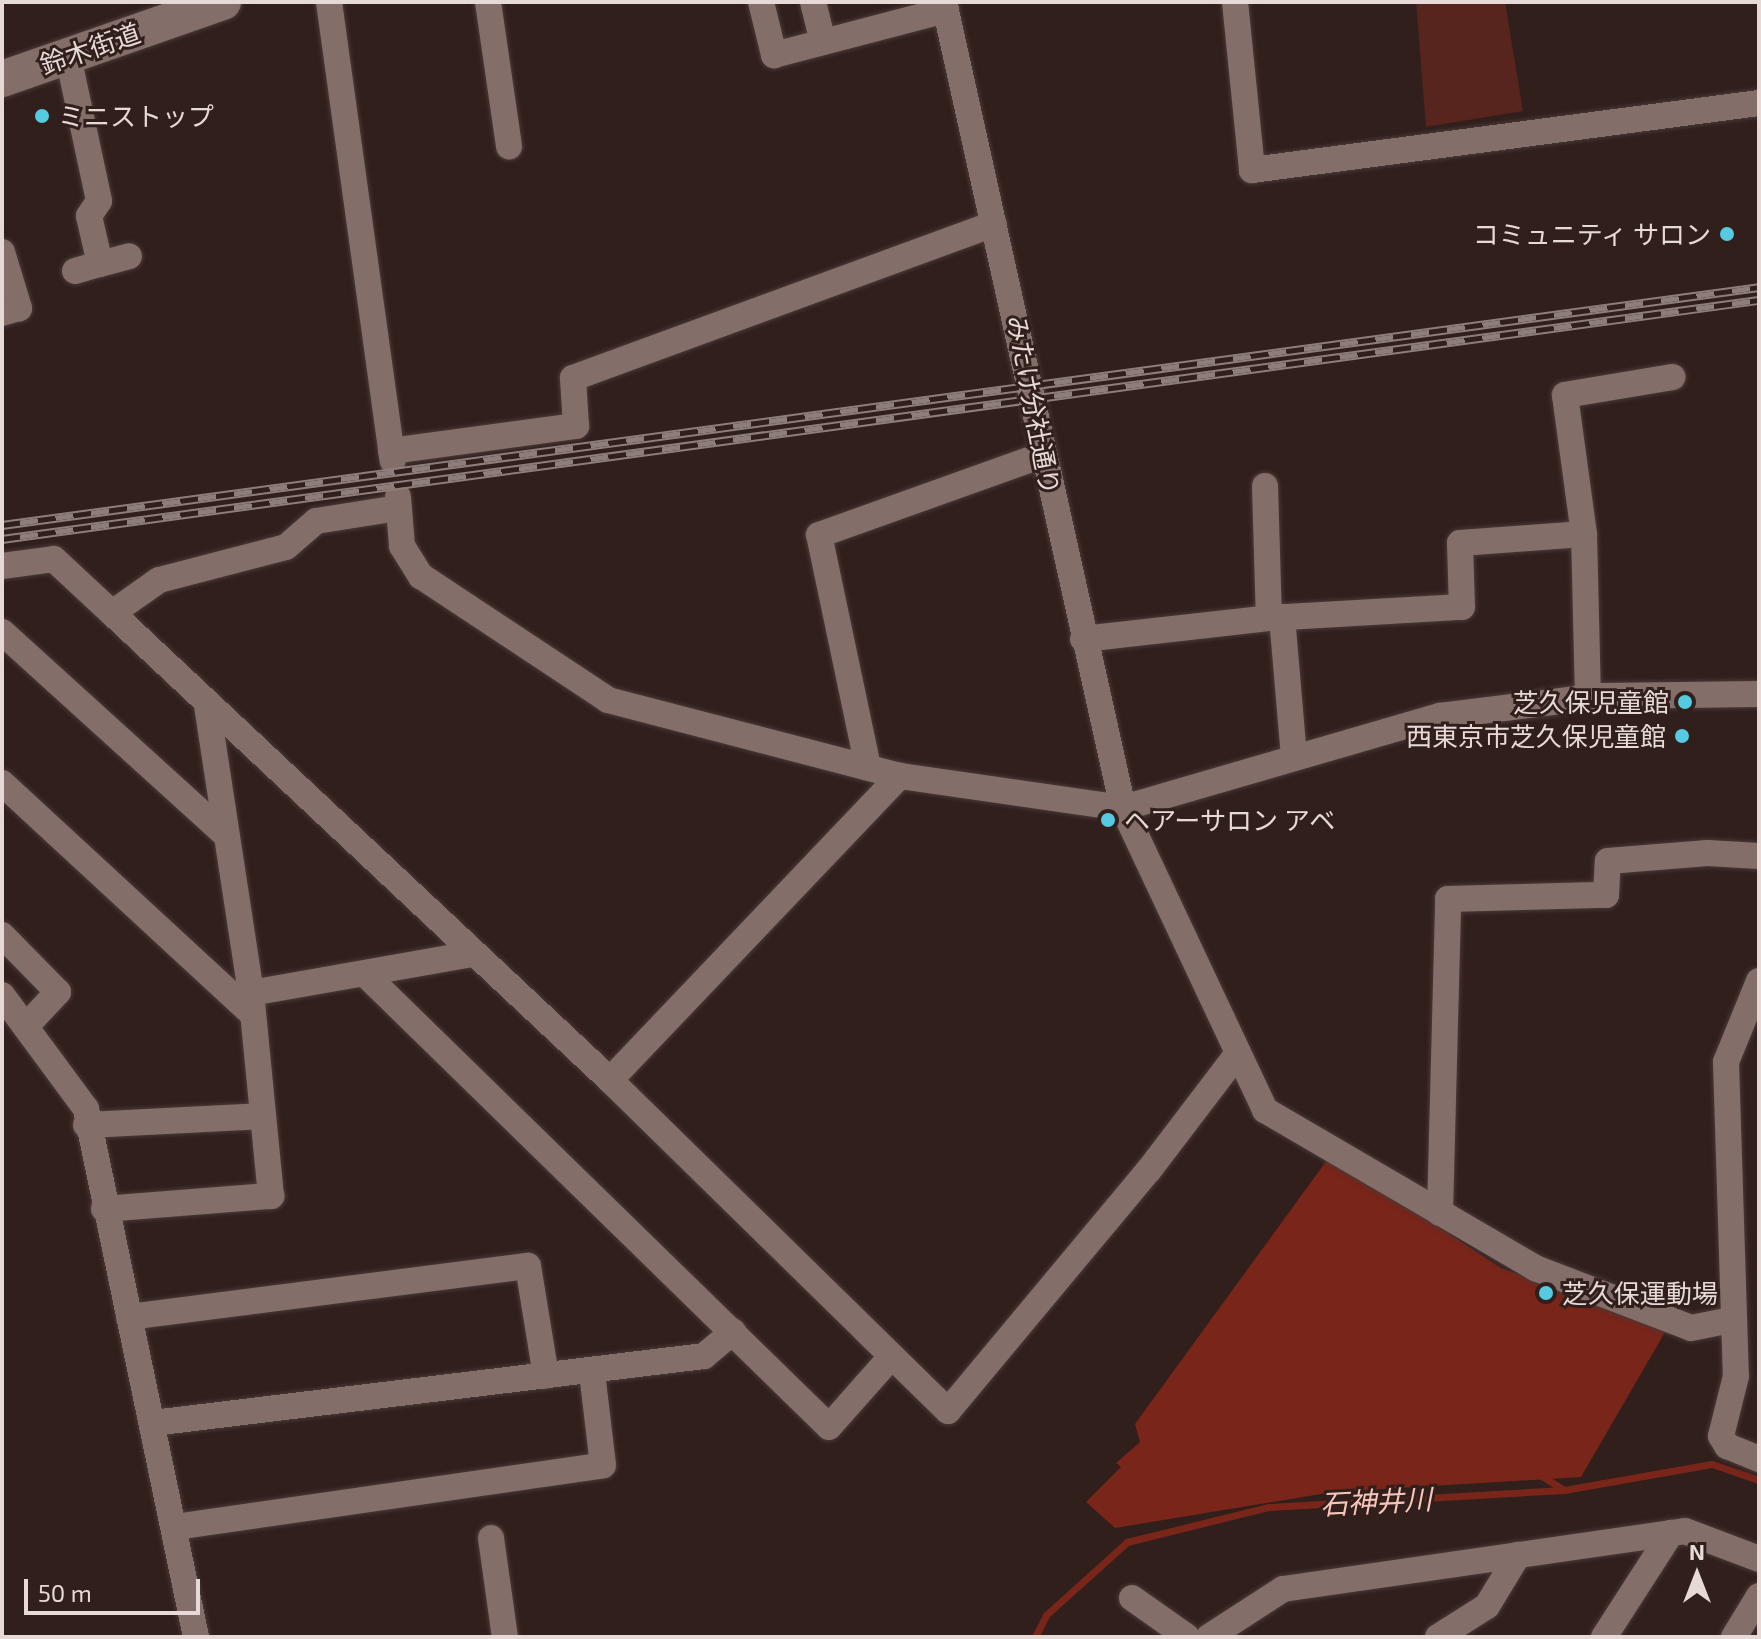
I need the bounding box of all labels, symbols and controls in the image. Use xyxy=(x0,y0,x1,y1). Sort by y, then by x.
street label: 鈴木街道 xyxy=(36,16,144,80)
place label: ミニストップ xyxy=(58,100,214,132)
marker: ミニストップ xyxy=(33,107,51,125)
place label: コミュニティ サロン xyxy=(1471,218,1711,250)
marker: コミュニティ サロン xyxy=(1718,225,1736,243)
street label: みたけ分社通り xyxy=(1001,313,1067,497)
place label: 芝久保児童館 xyxy=(1513,686,1669,718)
marker: 芝久保児童館 xyxy=(1676,693,1694,711)
place label: 西東京市芝久保児童館 xyxy=(1406,720,1666,752)
marker: 西東京市芝久保児童館 xyxy=(1673,727,1691,745)
place label: ヘアーサロン アベ xyxy=(1124,804,1336,836)
marker: ヘアーサロン アベ xyxy=(1099,811,1117,829)
place label: 芝久保運動場 xyxy=(1562,1277,1718,1309)
marker: 芝久保運動場 xyxy=(1537,1284,1555,1302)
water label: 石神井川 xyxy=(1319,1481,1433,1521)
north arrow xyxy=(1657,1535,1737,1615)
text: N xyxy=(1689,1538,1705,1564)
scale bar xyxy=(28,1563,204,1613)
text: 50 m xyxy=(38,1578,92,1607)

